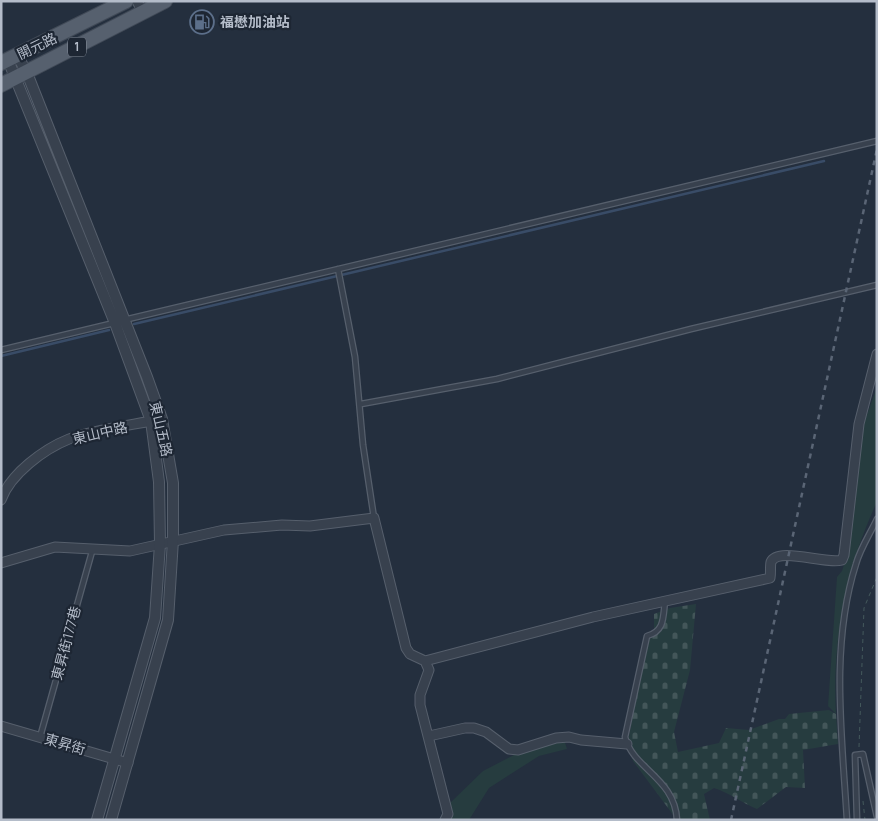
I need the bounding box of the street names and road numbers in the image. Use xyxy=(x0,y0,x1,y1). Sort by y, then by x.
street label: 開元路 xyxy=(14,28,60,63)
road number: 1 xyxy=(68,38,86,56)
street label: 東山五路 xyxy=(146,399,177,458)
street label: 東山中路 xyxy=(70,417,129,448)
street label: 東昇街177巷 xyxy=(47,604,85,682)
street label: 東昇街 xyxy=(42,729,88,758)

